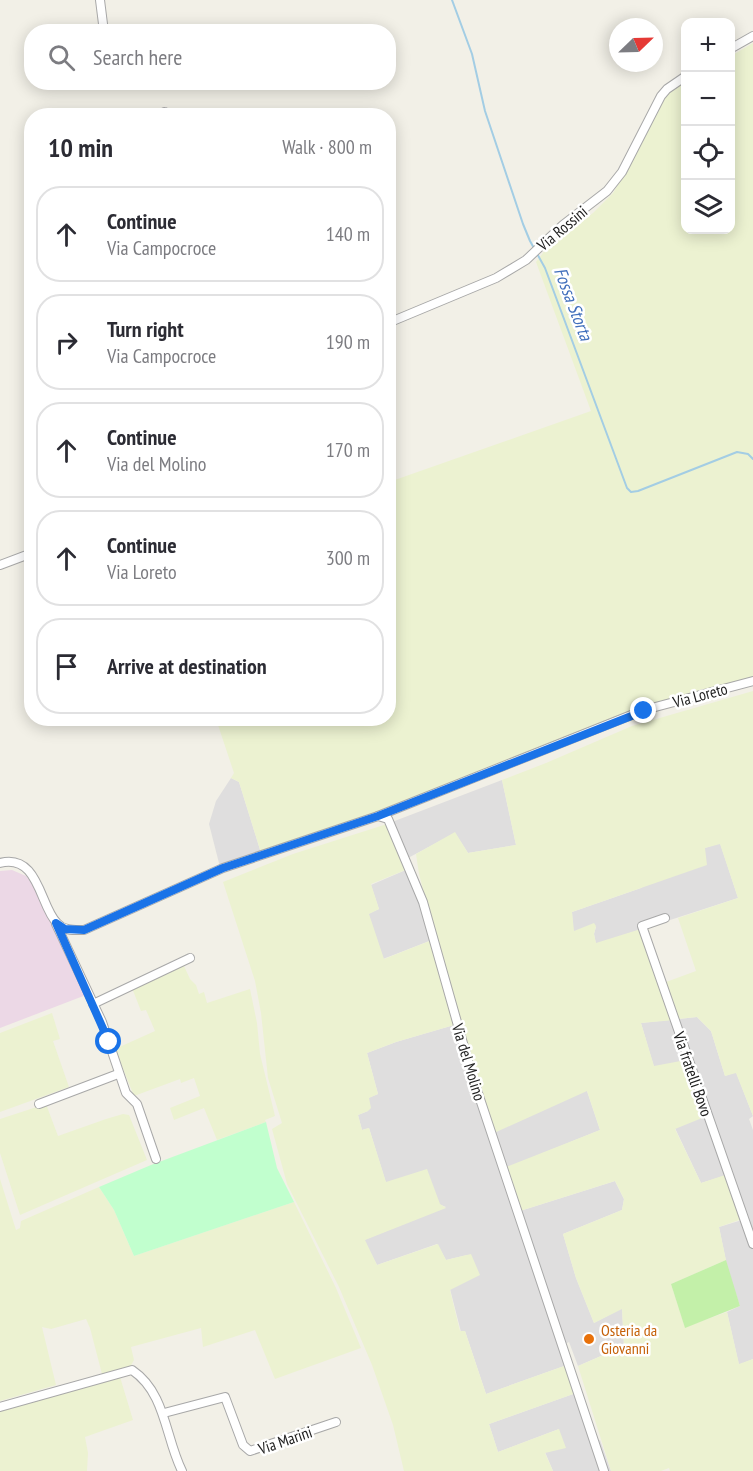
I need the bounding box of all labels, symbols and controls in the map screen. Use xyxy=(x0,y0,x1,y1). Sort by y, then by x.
north arrow xyxy=(609,18,663,72)
map controls xyxy=(681,18,735,234)
button: + xyxy=(681,18,735,72)
search box xyxy=(24,24,396,90)
icon: search xyxy=(45,41,78,74)
text: Search here xyxy=(93,43,182,71)
button: − xyxy=(681,72,735,126)
button: locate xyxy=(681,126,735,180)
text: 10 min xyxy=(48,131,113,164)
text: Walk · 800 m xyxy=(282,134,372,160)
button: layers xyxy=(681,180,735,234)
street label: Via Rossini xyxy=(532,201,591,255)
text: Continue xyxy=(107,207,177,235)
icon: ahead xyxy=(50,218,83,251)
text: 140 m xyxy=(326,221,370,247)
text: Via Campocroce xyxy=(107,235,216,261)
water label: Fossa Storta xyxy=(549,264,598,344)
text: Turn right xyxy=(107,315,184,343)
icon: right xyxy=(50,326,83,359)
text: 190 m xyxy=(326,329,370,355)
text: Via Campocroce xyxy=(107,343,216,369)
text: Continue xyxy=(107,423,177,451)
icon: ahead xyxy=(50,434,83,467)
text: 170 m xyxy=(326,437,370,463)
text: Via del Molino xyxy=(107,451,206,477)
text: Continue xyxy=(107,531,177,559)
icon: ahead xyxy=(50,542,83,575)
text: 300 m xyxy=(326,545,370,571)
text: Via Loreto xyxy=(107,559,177,585)
icon: arrive xyxy=(50,650,83,683)
text: Arrive at destination xyxy=(107,652,267,680)
street label: Via Loreto xyxy=(670,678,730,712)
route end xyxy=(630,697,656,723)
street label: Via del Molino xyxy=(448,1020,490,1103)
route start xyxy=(95,1028,121,1054)
street label: Via fratelli Bovo xyxy=(669,1028,717,1119)
place label: Osteria da Giovanni xyxy=(601,1320,657,1358)
marker: Osteria da Giovanni xyxy=(582,1332,596,1346)
street label: Via Marini xyxy=(255,1421,315,1459)

